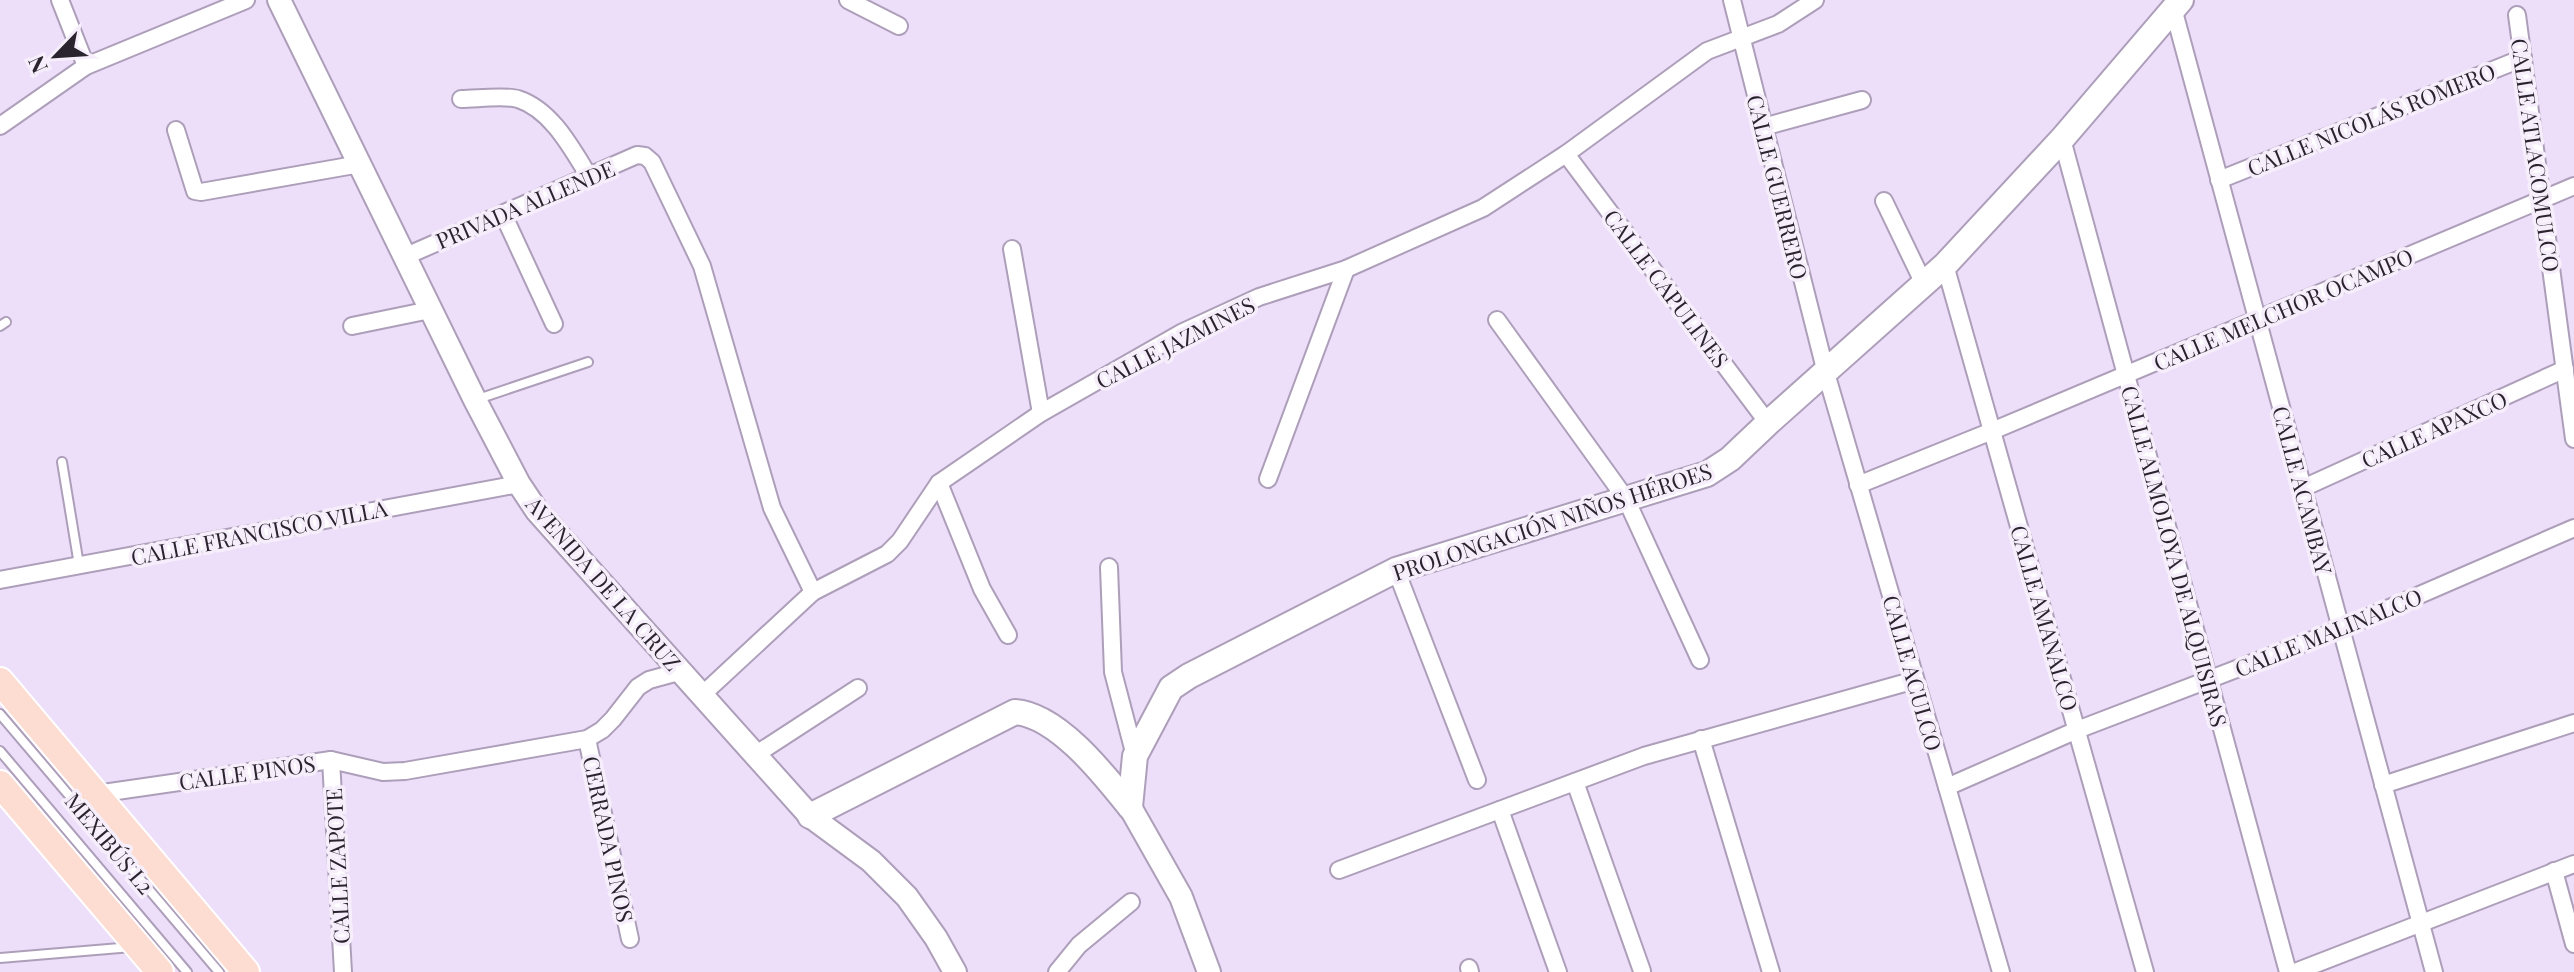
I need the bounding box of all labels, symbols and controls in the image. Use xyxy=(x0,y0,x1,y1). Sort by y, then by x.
north arrow xyxy=(16,16,96,96)
street label: CALLE ATLACOMULCO xyxy=(2505,36,2567,274)
text: N xyxy=(20,51,54,78)
street label: CALLE NICOLÁS ROMERO xyxy=(2243,55,2499,183)
street label: CALLE GUERRERO xyxy=(1741,91,1815,283)
street label: PRIVADA ALLENDE xyxy=(431,153,619,255)
street label: CALLE CAPULINES xyxy=(1598,203,1736,373)
street label: CALLE MELCHOR OCAMPO xyxy=(2149,241,2417,377)
street label: CALLE JAZMINES xyxy=(1090,289,1260,395)
street label: CALLE ALMOLOYA DE ALQUISIRAS xyxy=(2115,382,2235,730)
street label: CALLE APAXCO xyxy=(2356,383,2512,475)
street label: CALLE ACAMBAY xyxy=(2266,402,2340,578)
street label: PROLONGACIÓN NIÑOS HÉROES xyxy=(1388,455,1716,587)
street label: AVENIDA DE LA CRUZ xyxy=(519,489,688,677)
street label: CALLE FRANCISCO VILLA xyxy=(128,492,390,572)
street label: CALLE AMANALCO xyxy=(2004,522,2086,714)
street label: CALLE MALINALCO xyxy=(2230,581,2426,683)
street label: CALLE ACULCO xyxy=(1876,592,1950,754)
street label: CALLE PINOS xyxy=(177,748,317,796)
street label: CERRADA PINOS xyxy=(577,753,641,925)
street label: MEXIBÚS L2 xyxy=(59,786,161,900)
street label: CALLE ZAPOTE xyxy=(318,787,356,945)

